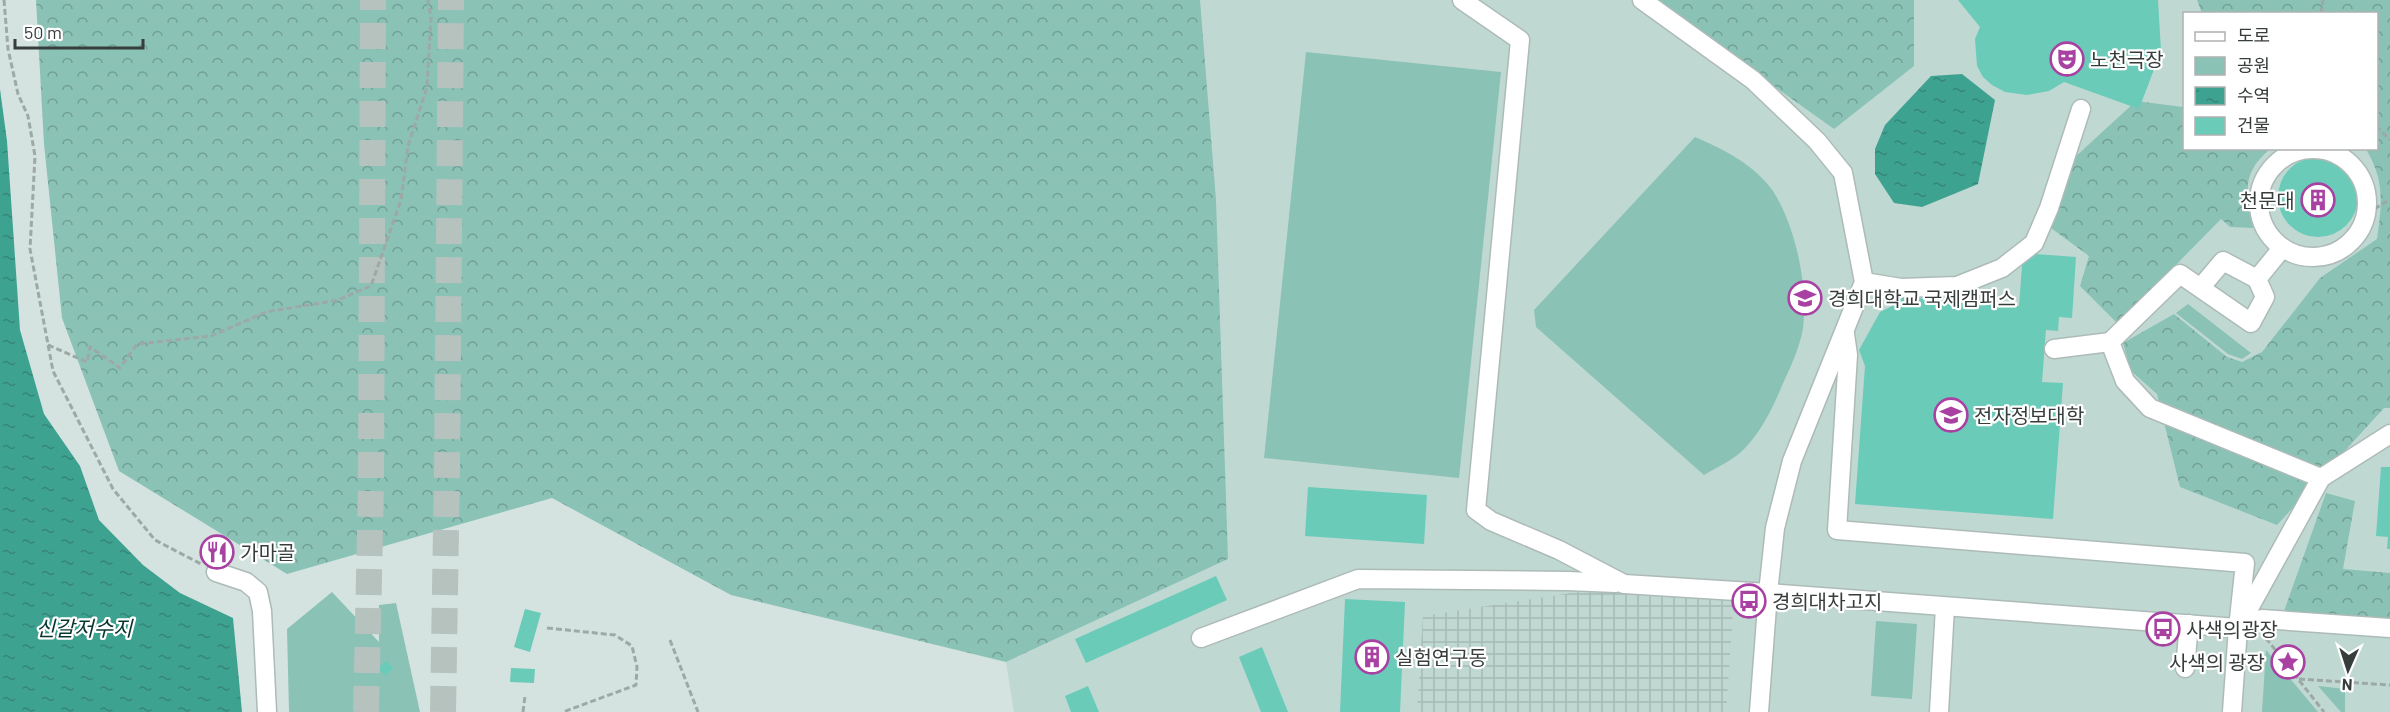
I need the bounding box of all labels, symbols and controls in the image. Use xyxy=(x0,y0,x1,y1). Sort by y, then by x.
scale bar xyxy=(15,12,142,50)
legend xyxy=(2183,12,2378,150)
text: 50 m xyxy=(24,21,62,43)
text: 도로 xyxy=(2237,24,2270,46)
theatre icon: 노천극장 xyxy=(2049,41,2085,77)
place label: 노천극장 xyxy=(2090,47,2164,71)
text: 공원 xyxy=(2237,54,2270,76)
text: 수역 xyxy=(2237,84,2270,106)
text: 건물 xyxy=(2237,114,2270,136)
building icon: 천문대 xyxy=(2300,182,2336,218)
place label: 천문대 xyxy=(2240,188,2295,212)
school or university icon: 경희대학교 국제캠퍼스 xyxy=(1787,280,1823,316)
place label: 경희대학교 국제캠퍼스 xyxy=(1828,286,2016,310)
school or university icon: 전자정보대학 xyxy=(1933,397,1969,433)
place label: 전자정보대학 xyxy=(1974,403,2084,427)
restaurant icon: 가마골 xyxy=(199,534,235,570)
place label: 가마골 xyxy=(240,540,295,564)
bus stop icon: 경희대차고지 xyxy=(1731,583,1767,619)
place label: 경희대차고지 xyxy=(1772,589,1882,613)
bus stop icon: 사색의광장 xyxy=(2145,611,2181,647)
water label: 신갈저수지 xyxy=(36,615,134,640)
place label: 사색의광장 xyxy=(2186,617,2278,641)
building icon: 실험연구동 xyxy=(1354,639,1390,675)
north arrow xyxy=(2318,640,2378,700)
place icon: 사색의 광장 xyxy=(2270,644,2306,680)
place label: 실험연구동 xyxy=(1395,645,1487,669)
place label: 사색의 광장 xyxy=(2169,650,2265,674)
text: N xyxy=(2341,676,2353,695)

